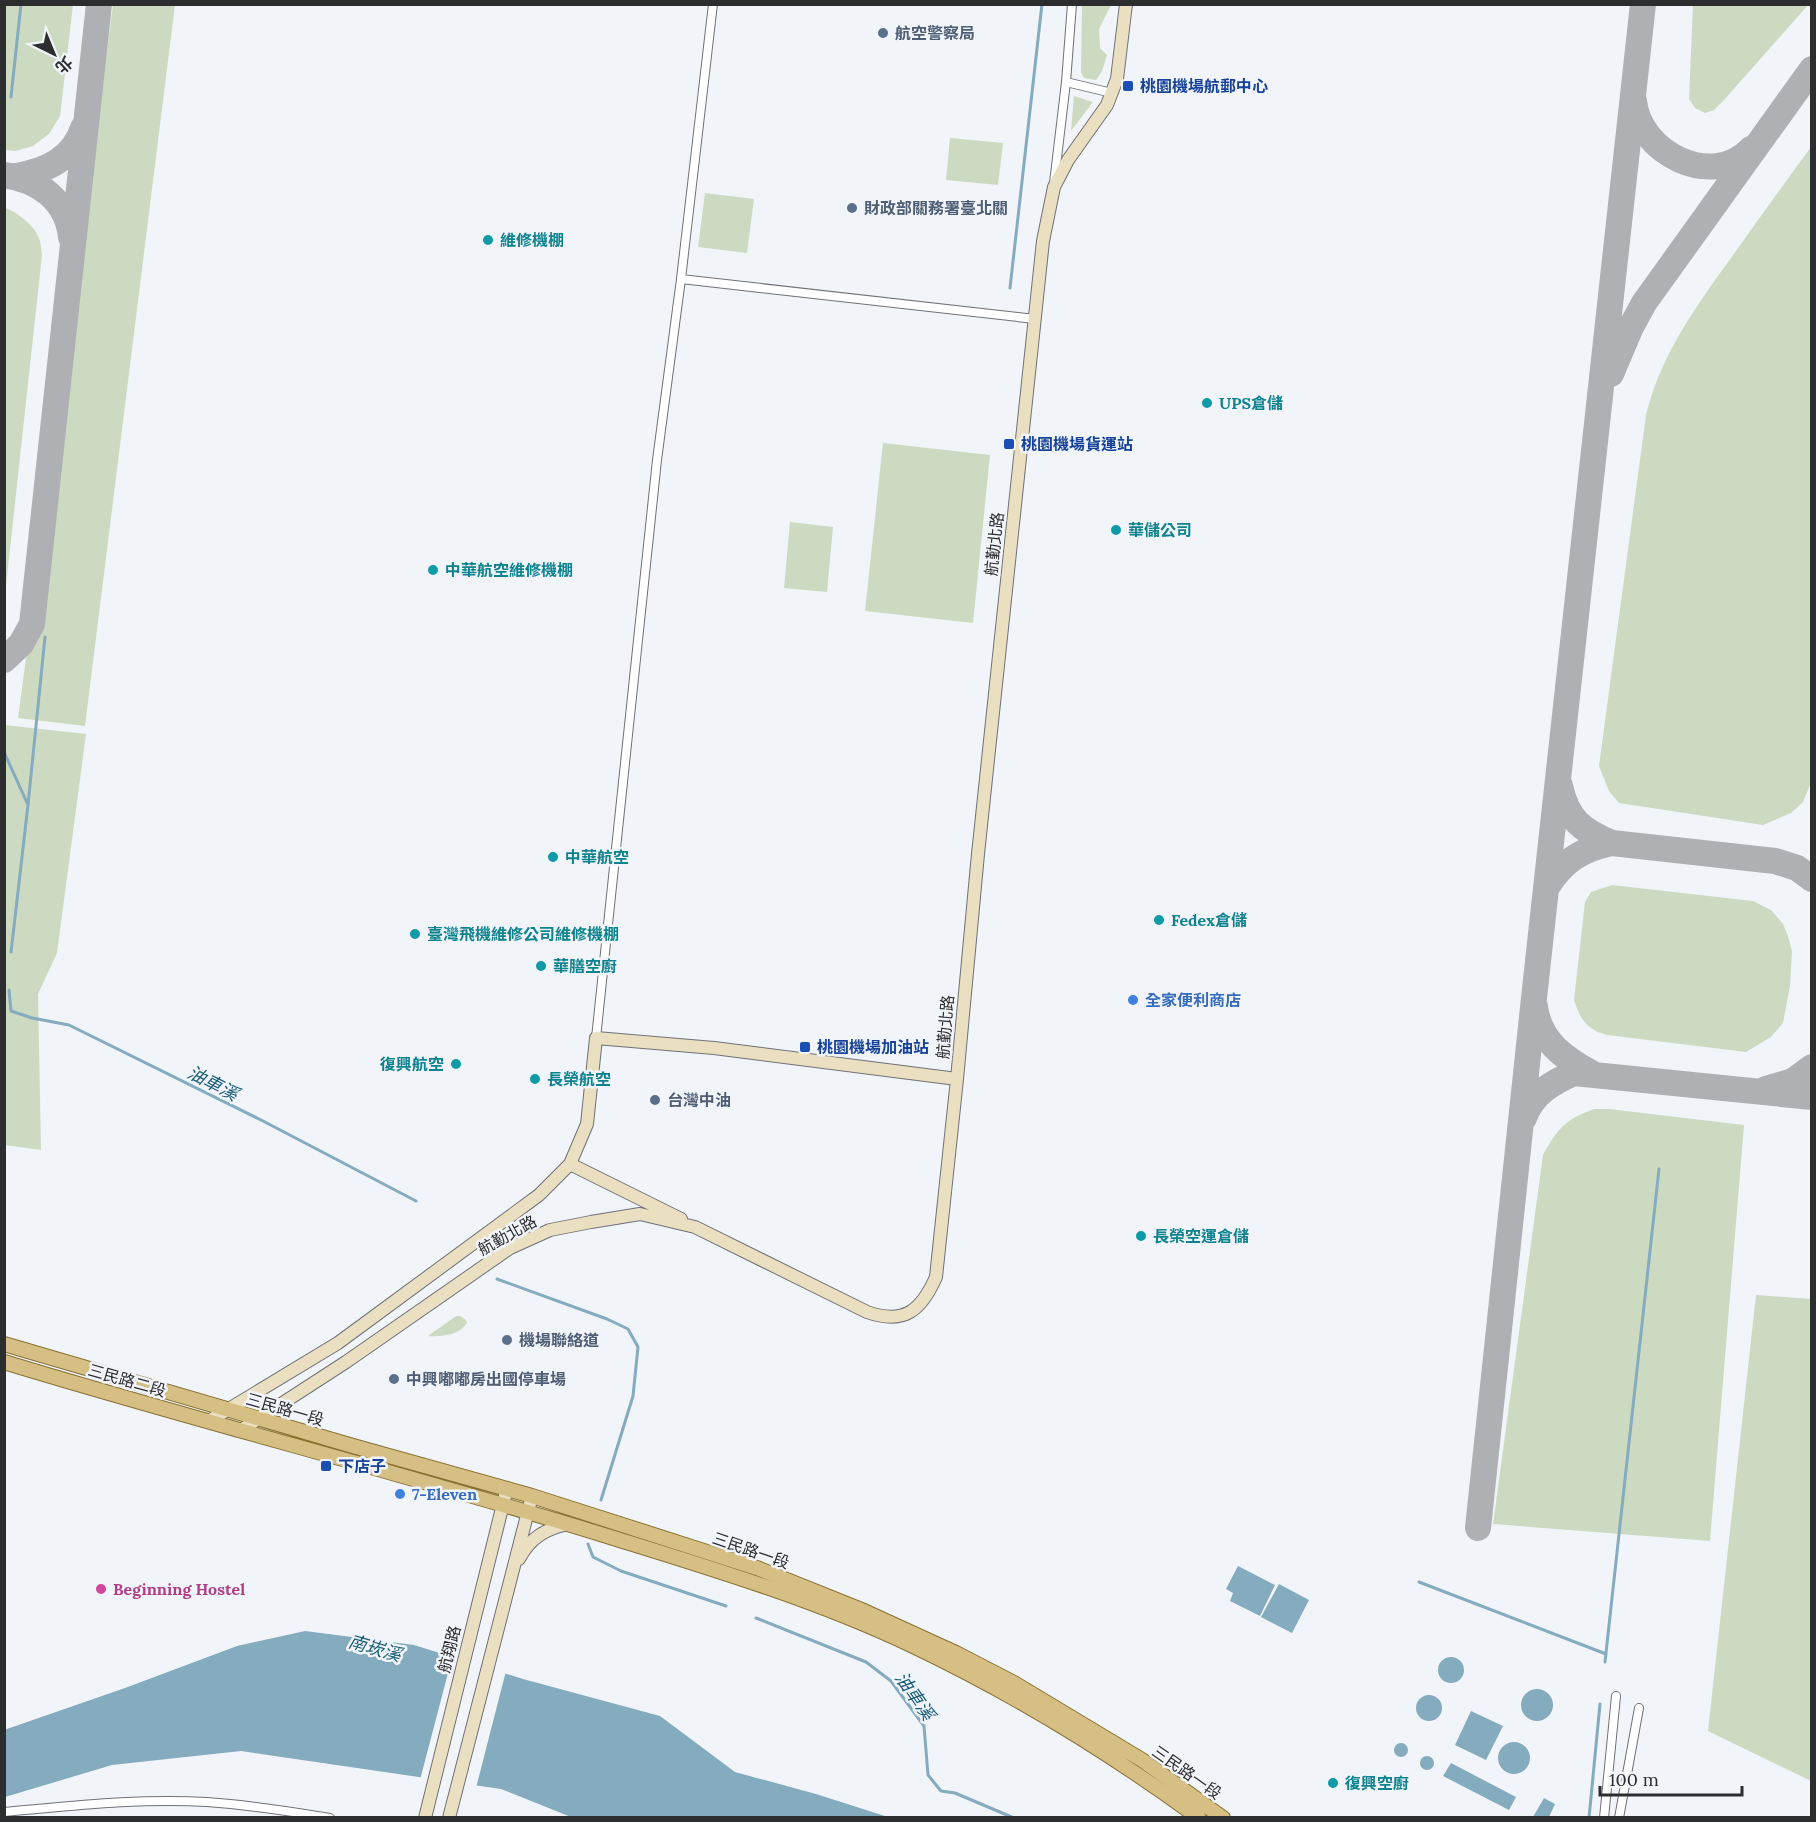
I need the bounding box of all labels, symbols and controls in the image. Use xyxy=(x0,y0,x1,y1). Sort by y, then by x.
place label: 航空警察局 xyxy=(895,23,975,43)
north arrow xyxy=(24,24,84,84)
marker: 航空警察局 xyxy=(876,26,890,40)
text: 北 xyxy=(52,52,77,78)
place label: 桃園機場航郵中心 xyxy=(1140,76,1268,96)
marker: 桃園機場航郵中心 xyxy=(1121,79,1135,93)
place label: 財政部關務署臺北關 xyxy=(864,198,1008,218)
marker: 財政部關務署臺北關 xyxy=(845,201,859,215)
place label: 維修機棚 xyxy=(500,230,564,250)
marker: 維修機棚 xyxy=(481,233,495,247)
place label: UPS倉儲 xyxy=(1219,393,1283,413)
marker: UPS倉儲 xyxy=(1200,396,1214,410)
place label: 桃園機場貨運站 xyxy=(1021,434,1133,454)
marker: 桃園機場貨運站 xyxy=(1002,437,1016,451)
street label: 航勤北路 xyxy=(981,511,1007,577)
place label: 華儲公司 xyxy=(1128,520,1192,540)
marker: 華儲公司 xyxy=(1109,523,1123,537)
place label: 中華航空維修機棚 xyxy=(445,560,573,580)
marker: 中華航空維修機棚 xyxy=(426,563,440,577)
place label: 中華航空 xyxy=(565,847,629,867)
marker: 中華航空 xyxy=(546,850,560,864)
place label: Fedex倉儲 xyxy=(1171,910,1247,930)
marker: Fedex倉儲 xyxy=(1152,913,1166,927)
place label: 臺灣飛機維修公司維修機棚 xyxy=(427,924,619,944)
marker: 臺灣飛機維修公司維修機棚 xyxy=(408,927,422,941)
place label: 華膳空廚 xyxy=(553,956,617,976)
marker: 華膳空廚 xyxy=(534,959,548,973)
place label: 全家便利商店 xyxy=(1145,990,1241,1010)
marker: 全家便利商店 xyxy=(1126,993,1140,1007)
street label: 航勤北路 xyxy=(932,994,958,1060)
place label: 桃園機場加油站 xyxy=(817,1037,929,1057)
marker: 桃園機場加油站 xyxy=(798,1040,812,1054)
place label: 復興航空 xyxy=(380,1054,444,1074)
marker: 復興航空 xyxy=(449,1057,463,1071)
water label: 油車溪 xyxy=(184,1060,245,1107)
place label: 長榮航空 xyxy=(547,1069,611,1089)
marker: 長榮航空 xyxy=(528,1072,542,1086)
place label: 台灣中油 xyxy=(667,1090,731,1110)
marker: 台灣中油 xyxy=(648,1093,662,1107)
street label: 航勤北路 xyxy=(474,1211,540,1259)
place label: 長榮空運倉儲 xyxy=(1153,1226,1249,1246)
marker: 長榮空運倉儲 xyxy=(1134,1229,1148,1243)
place label: 機場聯絡道 xyxy=(519,1330,599,1350)
marker: 機場聯絡道 xyxy=(500,1333,514,1347)
street label: 三民路二段 xyxy=(86,1359,168,1401)
place label: 中興嘟嘟房出國停車場 xyxy=(406,1369,566,1389)
marker: 中興嘟嘟房出國停車場 xyxy=(387,1372,401,1386)
street label: 三民路一段 xyxy=(244,1388,326,1430)
place label: 下店子 xyxy=(338,1456,386,1476)
marker: 下店子 xyxy=(319,1459,333,1473)
place label: 7-Eleven xyxy=(412,1484,477,1504)
marker: 7-Eleven xyxy=(393,1487,407,1501)
street label: 三民路一段 xyxy=(710,1528,792,1572)
place label: Beginning Hostel xyxy=(113,1579,245,1599)
marker: Beginning Hostel xyxy=(94,1582,108,1596)
street label: 航翔路 xyxy=(433,1623,465,1675)
water label: 南崁溪 xyxy=(346,1630,407,1667)
water label: 油車溪 xyxy=(890,1667,942,1727)
street label: 三民路一段 xyxy=(1148,1741,1226,1803)
scale bar xyxy=(1600,1759,1742,1797)
text: 100 m xyxy=(1609,1768,1659,1791)
place label: 復興空廚 xyxy=(1345,1773,1409,1793)
marker: 復興空廚 xyxy=(1326,1776,1340,1790)

